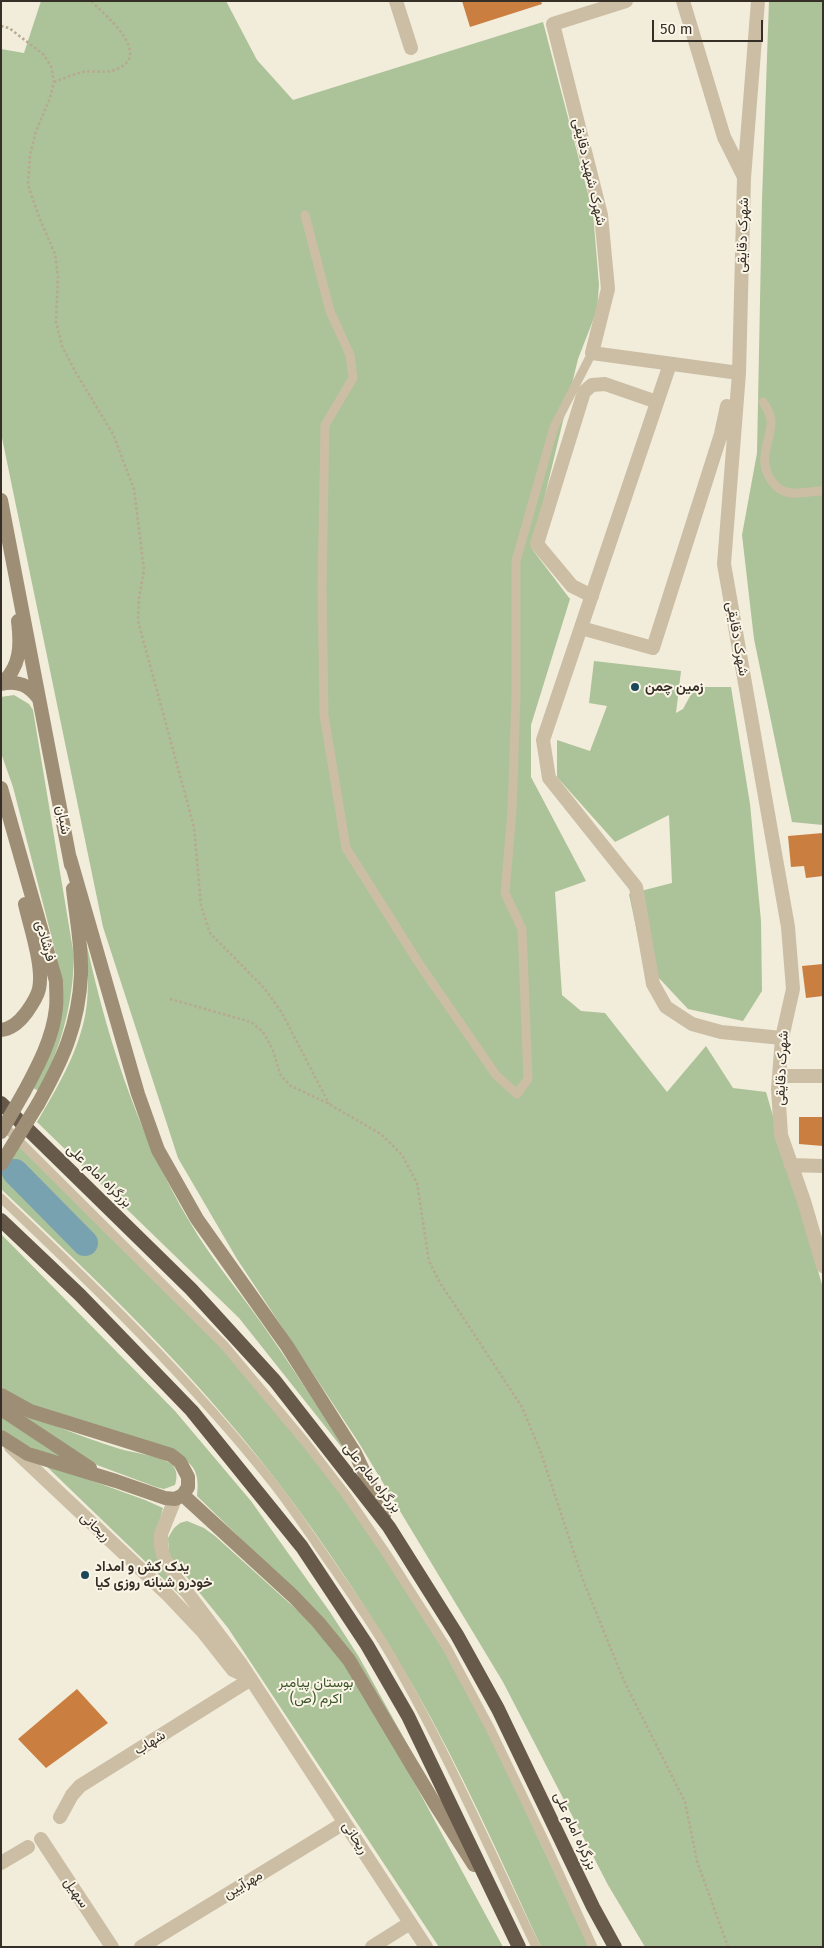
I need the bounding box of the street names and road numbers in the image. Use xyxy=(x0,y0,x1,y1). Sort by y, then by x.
street label: شهرک شهید دقایقی xyxy=(568,117,610,227)
street label: شهرک دقایقی xyxy=(733,197,753,273)
street label: شهرک دقایقی xyxy=(722,600,752,678)
street label: شیان xyxy=(52,804,74,836)
street label: فرشادی xyxy=(31,919,59,963)
street label: شهرک دقایقی xyxy=(772,1030,792,1106)
street label: بزرگراه امام علی xyxy=(63,1141,135,1211)
street label: بزرگراه امام علی xyxy=(339,1440,405,1516)
street label: ریحانی xyxy=(76,1509,114,1545)
street label: شهاب xyxy=(131,1727,169,1759)
street label: بزرگراه امام علی xyxy=(550,1789,600,1873)
street label: ریحانی xyxy=(338,1819,372,1857)
street label: مهرآیین xyxy=(220,1867,266,1903)
street label: سهیل xyxy=(60,1875,92,1911)

